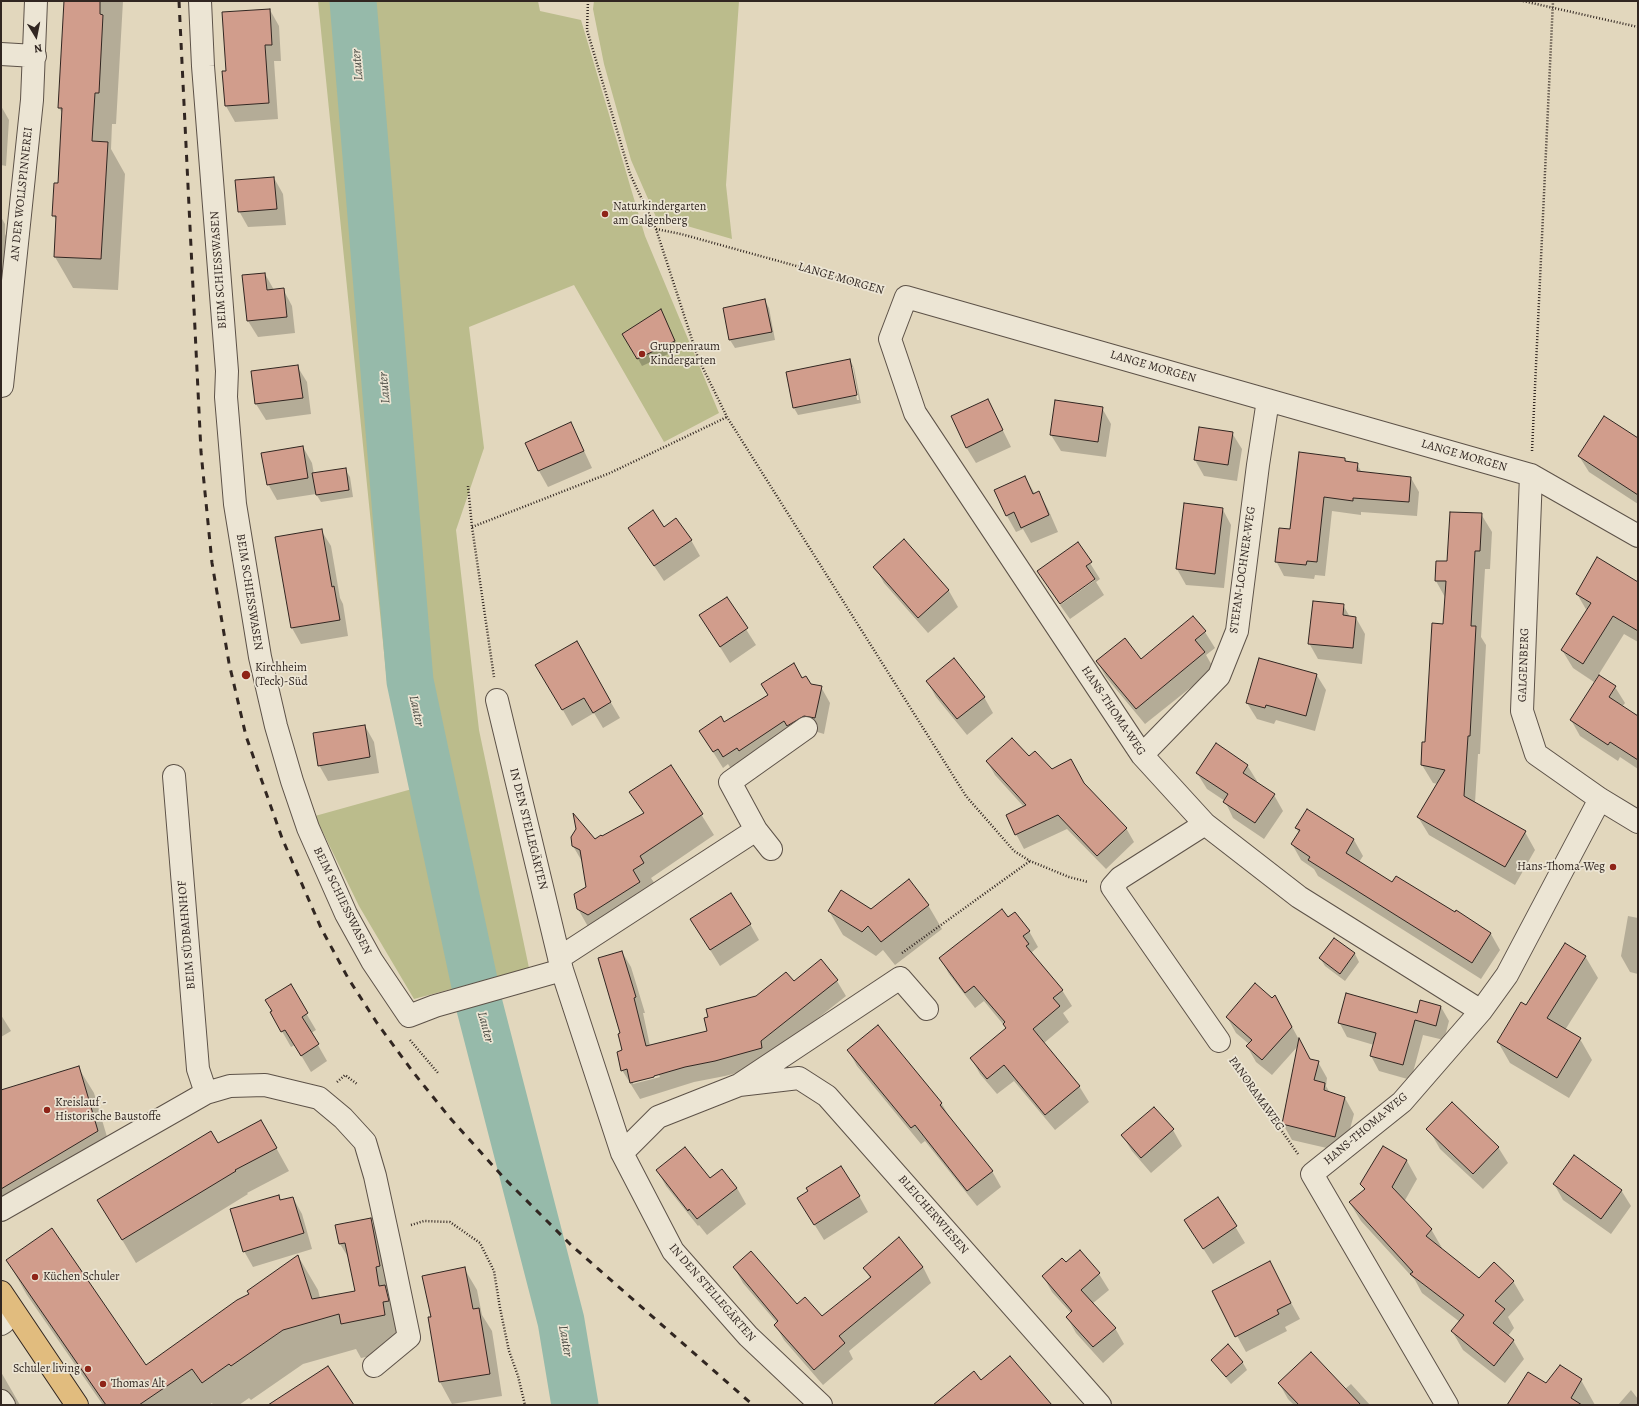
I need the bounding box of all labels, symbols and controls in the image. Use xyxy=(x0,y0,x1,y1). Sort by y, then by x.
north arrow xyxy=(16,16,56,56)
text: N xyxy=(33,40,43,56)
water label: Lauter xyxy=(349,49,367,81)
street label: AN DER WOLLSPINNEREI xyxy=(8,126,36,262)
place label: Naturkindergarten am Galgenberg xyxy=(613,200,706,228)
marker: Naturkindergarten am Galgenberg xyxy=(600,209,610,219)
street label: BEIM SCHIESSWASEN xyxy=(208,211,230,329)
street label: LANGE MORGEN xyxy=(796,260,886,298)
place label: Gruppenraum Kindergarten xyxy=(650,340,720,368)
street label: LANGE MORGEN xyxy=(1108,348,1198,386)
marker: Gruppenraum Kindergarten xyxy=(637,349,647,359)
water label: Lauter xyxy=(376,372,394,404)
street label: LANGE MORGEN xyxy=(1419,437,1509,475)
street label: STEFAN-LOCHNER-WEG xyxy=(1227,506,1259,634)
street label: BEIM SCHIESSWASEN xyxy=(233,533,265,651)
street label: GALGENBERG xyxy=(1516,628,1532,702)
place label: Kirchheim (Teck)-Süd xyxy=(255,661,308,689)
street label: HANS-THOMA-WEG xyxy=(1078,664,1148,758)
marker: Kirchheim (Teck)-Süd xyxy=(240,669,252,681)
water label: Lauter xyxy=(405,694,427,728)
street label: IN DEN STELLEGÄRTEN xyxy=(506,767,550,891)
street label: BEIM SCHIESSWASEN xyxy=(310,845,374,957)
place label: Hans-Thoma-Weg xyxy=(1517,860,1605,874)
marker: Hans-Thoma-Weg xyxy=(1608,862,1618,872)
street label: BEIM SÜDBAHNHOF xyxy=(175,880,199,990)
water label: Lauter xyxy=(473,1010,497,1044)
street label: PANORAMAWEG xyxy=(1225,1054,1287,1134)
street label: HANS-THOMA-WEG xyxy=(1321,1090,1411,1168)
place label: Kreislauf - Historische Baustoffe xyxy=(55,1096,161,1124)
marker: Kreislauf - Historische Baustoffe xyxy=(42,1105,52,1115)
street label: BLEICHERWIESEN xyxy=(895,1173,971,1257)
street label: IN DEN STELLEGÄRTEN xyxy=(666,1241,758,1345)
place label: Küchen Schuler xyxy=(43,1270,120,1284)
marker: Küchen Schuler xyxy=(30,1272,40,1282)
water label: Lauter xyxy=(555,1324,575,1358)
place label: Schuler living xyxy=(13,1362,80,1376)
marker: Schuler living xyxy=(83,1364,93,1374)
place label: Thomas Alt xyxy=(111,1377,165,1391)
marker: Thomas Alt xyxy=(98,1379,108,1389)

